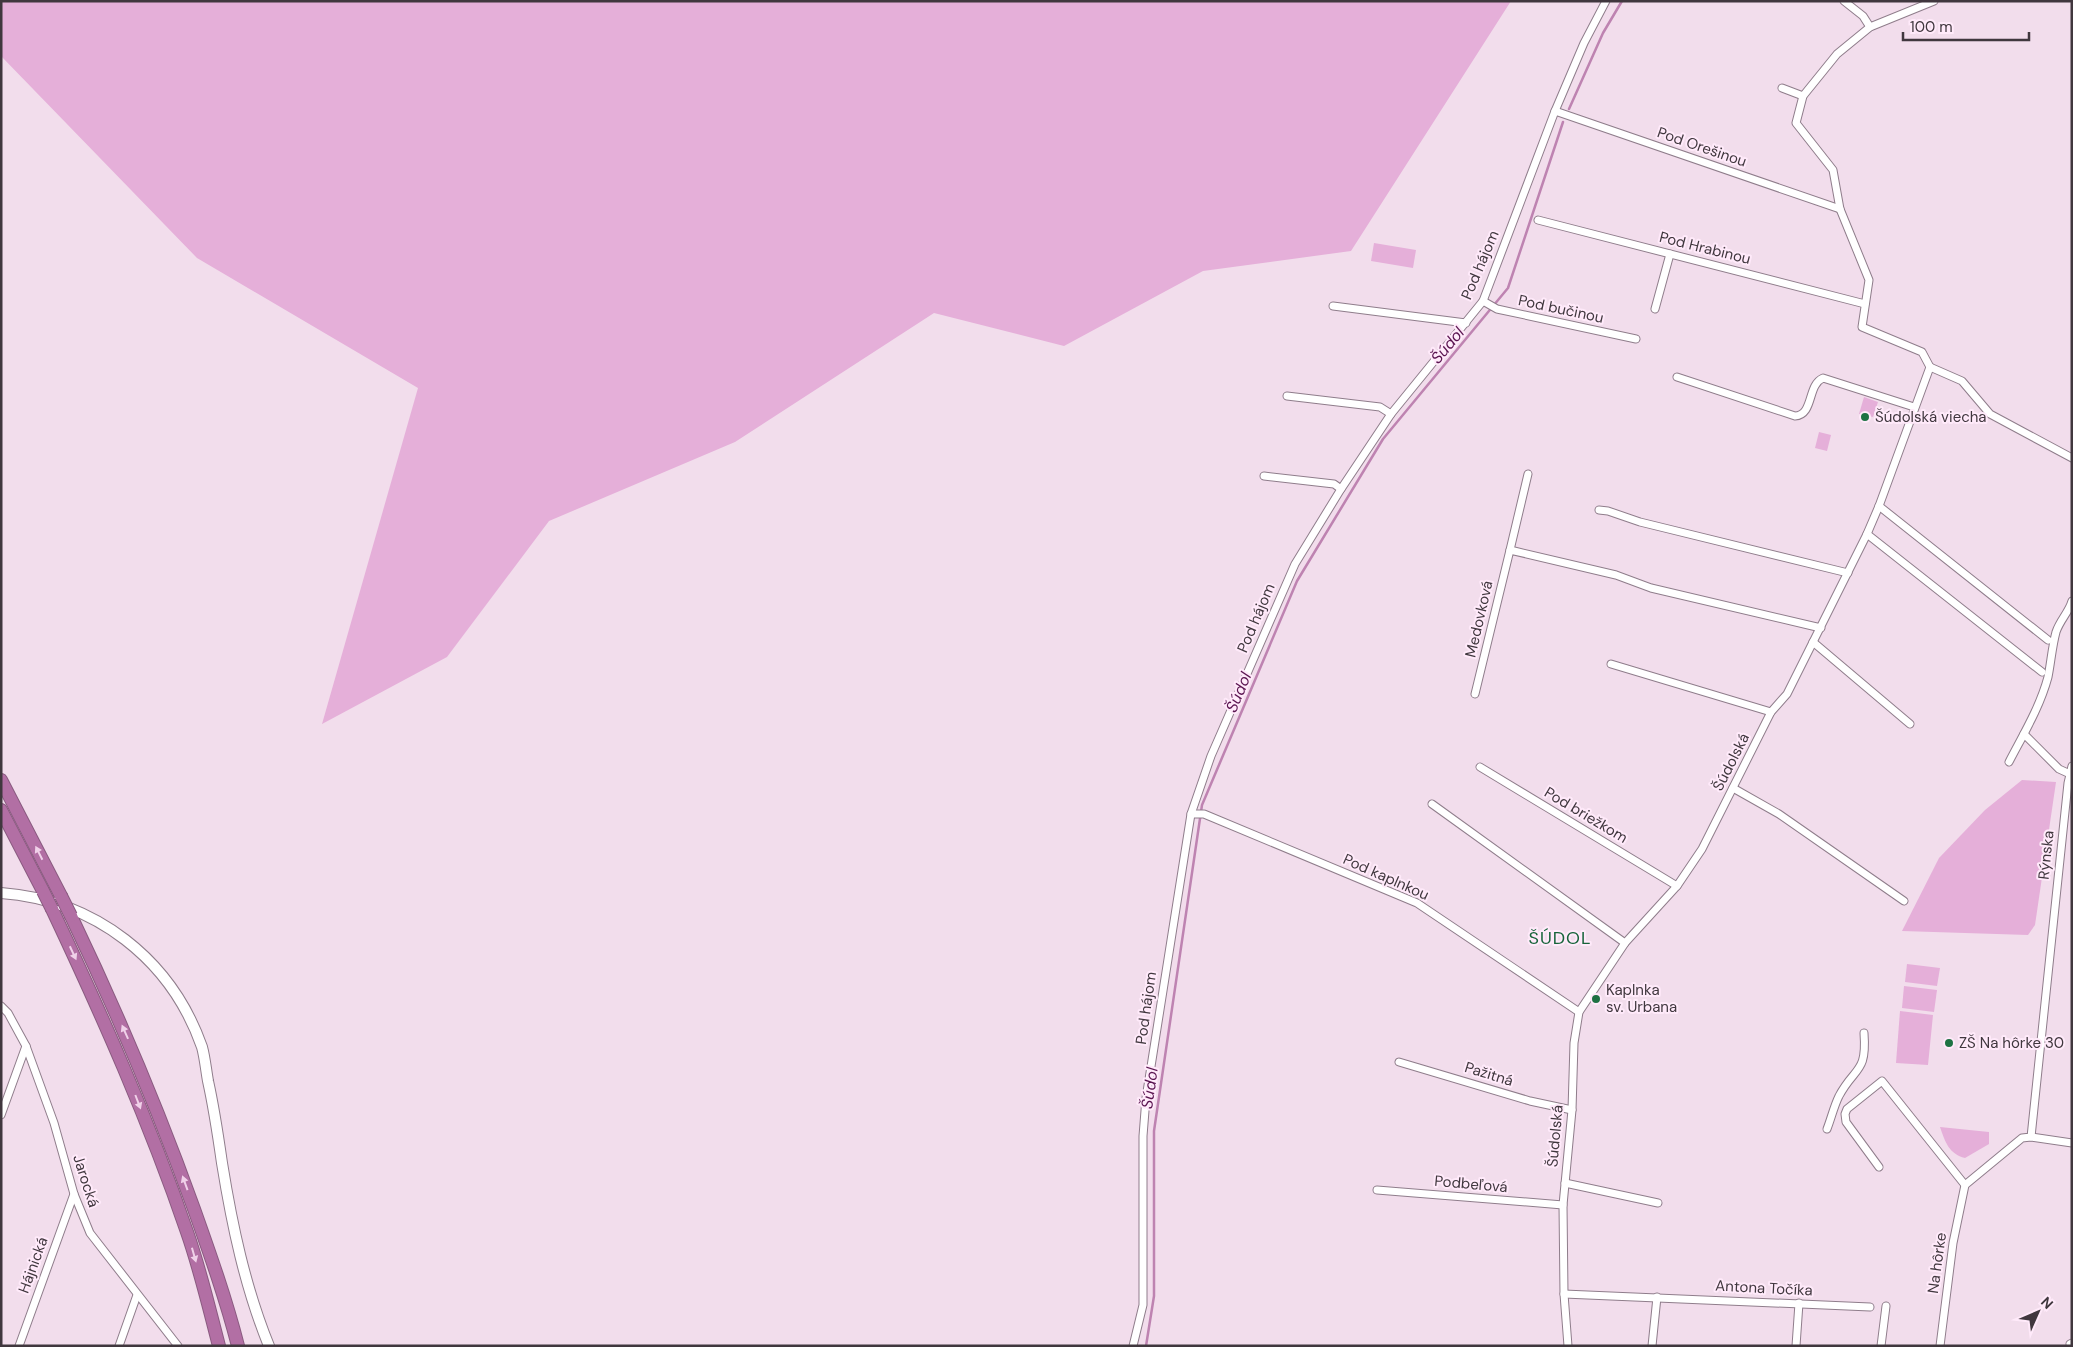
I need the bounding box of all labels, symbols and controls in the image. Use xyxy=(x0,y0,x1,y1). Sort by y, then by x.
scale bar xyxy=(1903,10,2029,42)
text: 100 m xyxy=(1910,17,1953,37)
street label: Pod Orešinou xyxy=(1655,122,1749,172)
street label: Pod hájom xyxy=(1456,227,1504,303)
street label: Pod Hrabinou xyxy=(1657,227,1753,269)
street label: Pod bučinou xyxy=(1516,290,1606,328)
water label: Šúdol xyxy=(1426,322,1469,368)
place label: Šúdolská viecha xyxy=(1875,407,1987,427)
marker: Šúdolská viecha xyxy=(1859,411,1871,423)
street label: Medovková xyxy=(1460,579,1498,659)
street label: Pod hájom xyxy=(1232,580,1280,656)
water label: Šúdol xyxy=(1221,669,1256,715)
street label: Šúdolská xyxy=(1708,730,1754,794)
street label: Pod briežkom xyxy=(1541,782,1631,848)
street label: Rýnska xyxy=(2033,830,2059,880)
one-way arrow xyxy=(35,846,43,860)
street label: Pod kaplnkou xyxy=(1340,849,1432,905)
district label: ŠÚDOL xyxy=(1528,926,1592,950)
one-way arrow xyxy=(69,946,77,960)
street label: Pod hájom xyxy=(1131,970,1161,1046)
place label: Kaplnka sv. Urbana xyxy=(1606,980,1677,1017)
marker: Kaplnka sv. Urbana xyxy=(1590,993,1602,1005)
one-way arrow xyxy=(120,1025,128,1039)
place label: ZŠ Na hôrke 30 xyxy=(1959,1033,2064,1053)
marker: ZŠ Na hôrke 30 xyxy=(1943,1037,1955,1049)
street label: Pažitná xyxy=(1462,1057,1516,1091)
water label: Šúdol xyxy=(1136,1066,1163,1110)
one-way arrow xyxy=(135,1095,143,1109)
street label: Šúdolská xyxy=(1542,1104,1568,1168)
street label: Jarocká xyxy=(68,1152,104,1210)
street label: Podbeľová xyxy=(1434,1171,1508,1197)
one-way arrow xyxy=(181,1175,189,1190)
street label: Na hôrke xyxy=(1923,1231,1951,1295)
street label: Hájnická xyxy=(14,1234,52,1296)
one-way arrow xyxy=(190,1247,198,1262)
street label: Antona Točíka xyxy=(1715,1275,1813,1301)
north arrow xyxy=(2013,1287,2063,1337)
text: N xyxy=(2037,1293,2057,1313)

